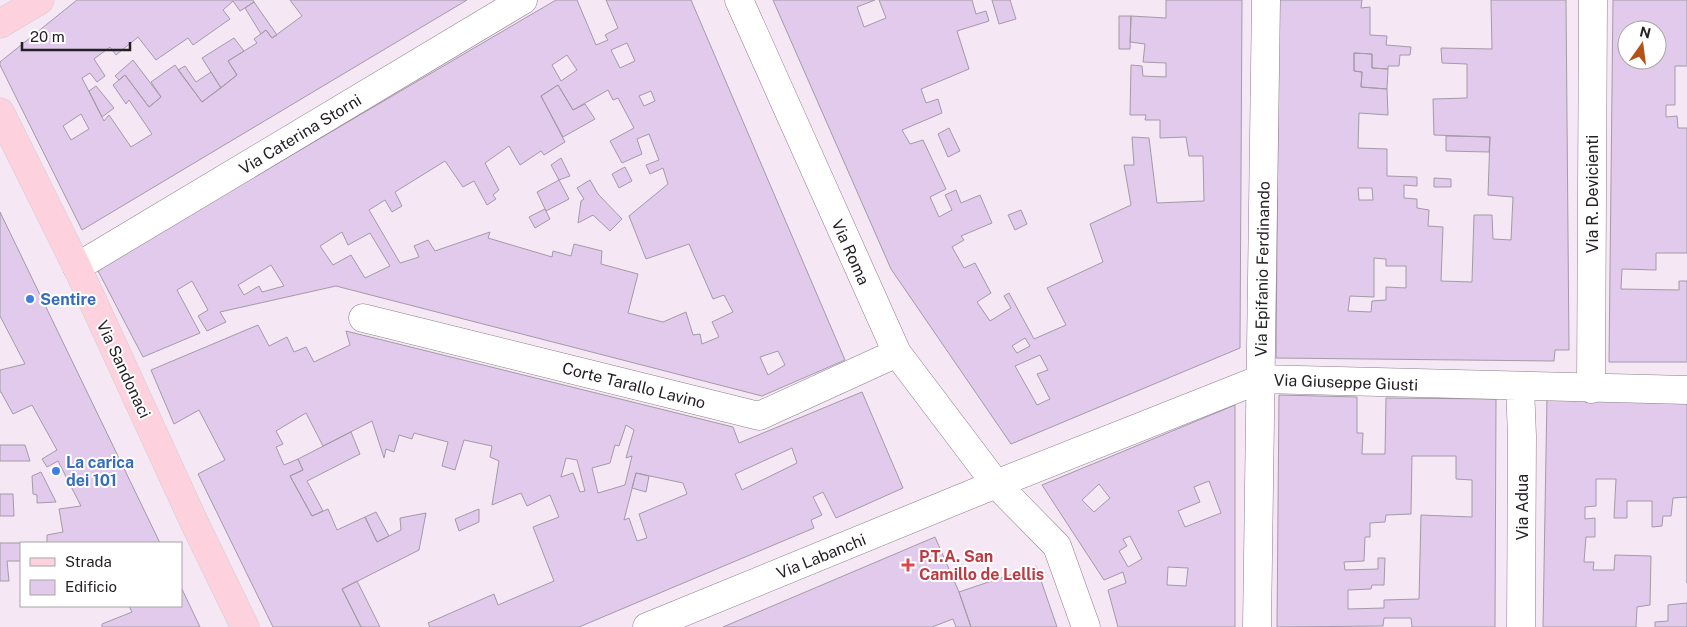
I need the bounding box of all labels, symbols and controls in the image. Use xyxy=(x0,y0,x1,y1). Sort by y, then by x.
scale bar xyxy=(22,20,130,52)
north arrow xyxy=(1617,20,1667,70)
text: N xyxy=(1638,23,1652,41)
text: 20 m xyxy=(30,28,65,45)
street label: Via Caterina Storni xyxy=(236,90,365,178)
street label: Via R. Devicienti xyxy=(1583,135,1602,253)
street label: Via Epifanio Ferdinando xyxy=(1251,181,1274,357)
street label: Via Roma xyxy=(828,216,873,288)
place label: Sentire xyxy=(40,290,96,309)
marker: Sentire xyxy=(24,293,36,305)
street label: Via Sandonaci xyxy=(93,317,154,421)
street label: Corte Tarallo Lavino xyxy=(560,358,707,412)
street label: Via Giuseppe Giusti xyxy=(1273,370,1419,395)
place label: La carica dei 101 xyxy=(66,453,134,490)
marker: La carica dei 101 xyxy=(50,465,62,477)
street label: Via Adua xyxy=(1513,474,1532,540)
street label: Via Labanchi xyxy=(774,530,869,583)
legend xyxy=(20,542,182,607)
place label: P.T.A. San Camillo de Lellis xyxy=(919,547,1044,584)
text: Strada xyxy=(65,553,112,570)
marker: P.T.A. San Camillo de Lellis xyxy=(901,558,915,572)
text: Edificio xyxy=(65,578,117,595)

